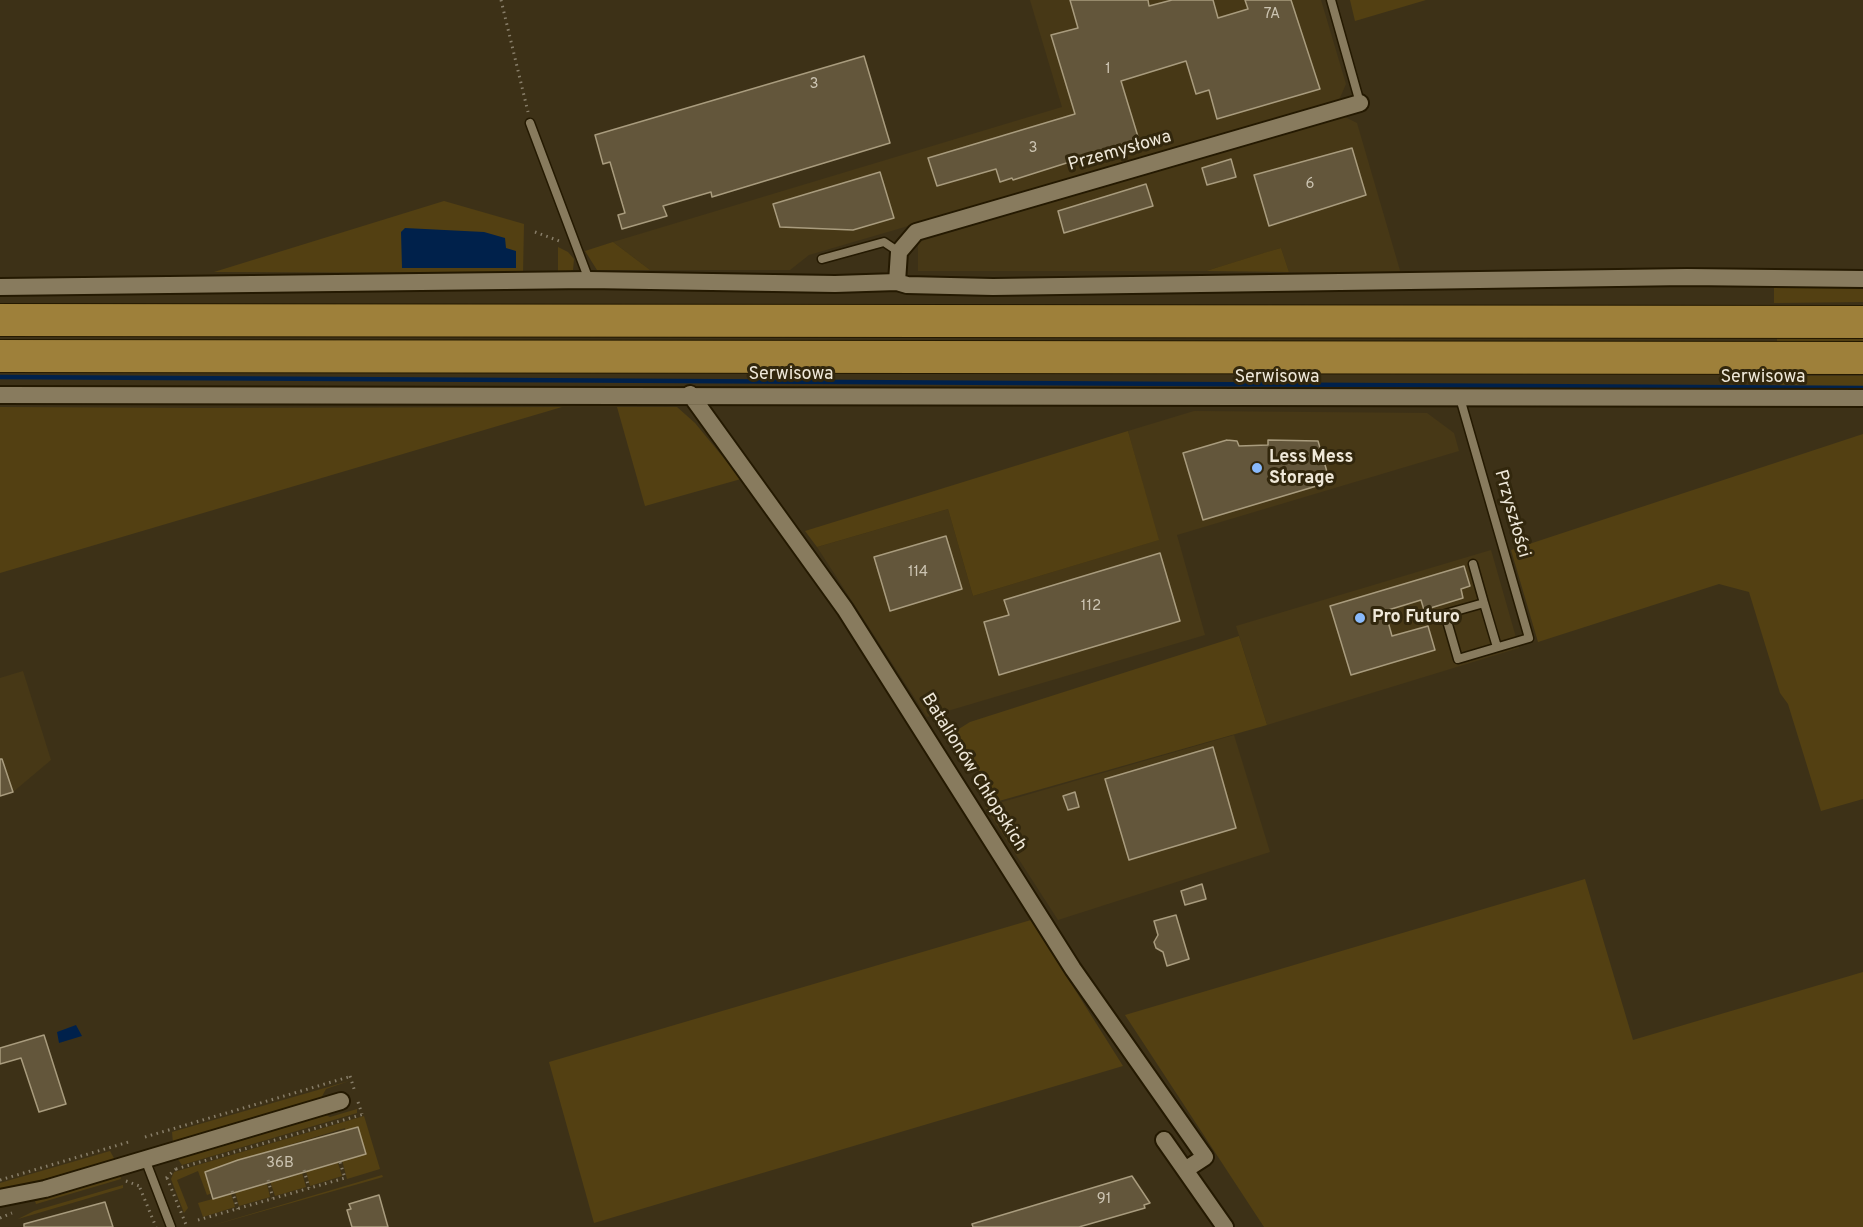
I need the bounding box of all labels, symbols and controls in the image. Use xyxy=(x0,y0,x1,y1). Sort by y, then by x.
house number: 7A xyxy=(1264,6,1280,24)
house number: 1 xyxy=(1105,61,1111,79)
house number: 3 xyxy=(809,76,819,94)
street label: Przemysłowa xyxy=(1066,127,1174,177)
house number: 3 xyxy=(1028,140,1038,158)
house number: 6 xyxy=(1306,176,1314,194)
street label: Serwisowa xyxy=(748,364,834,386)
street label: Serwisowa xyxy=(1234,367,1320,389)
street label: Serwisowa xyxy=(1720,367,1806,389)
place label: Less Mess Storage xyxy=(1269,447,1353,490)
marker: Less Mess Storage xyxy=(1250,461,1264,475)
street label: Przyszłości xyxy=(1488,468,1534,560)
house number: 114 xyxy=(908,564,928,582)
house number: 112 xyxy=(1081,598,1101,616)
place label: Pro Futuro xyxy=(1372,607,1460,629)
marker: Pro Futuro xyxy=(1353,611,1367,625)
street label: Batalionów Chłopskich xyxy=(916,690,1030,856)
house number: 36B xyxy=(266,1155,294,1173)
house number: 91 xyxy=(1097,1191,1111,1209)

